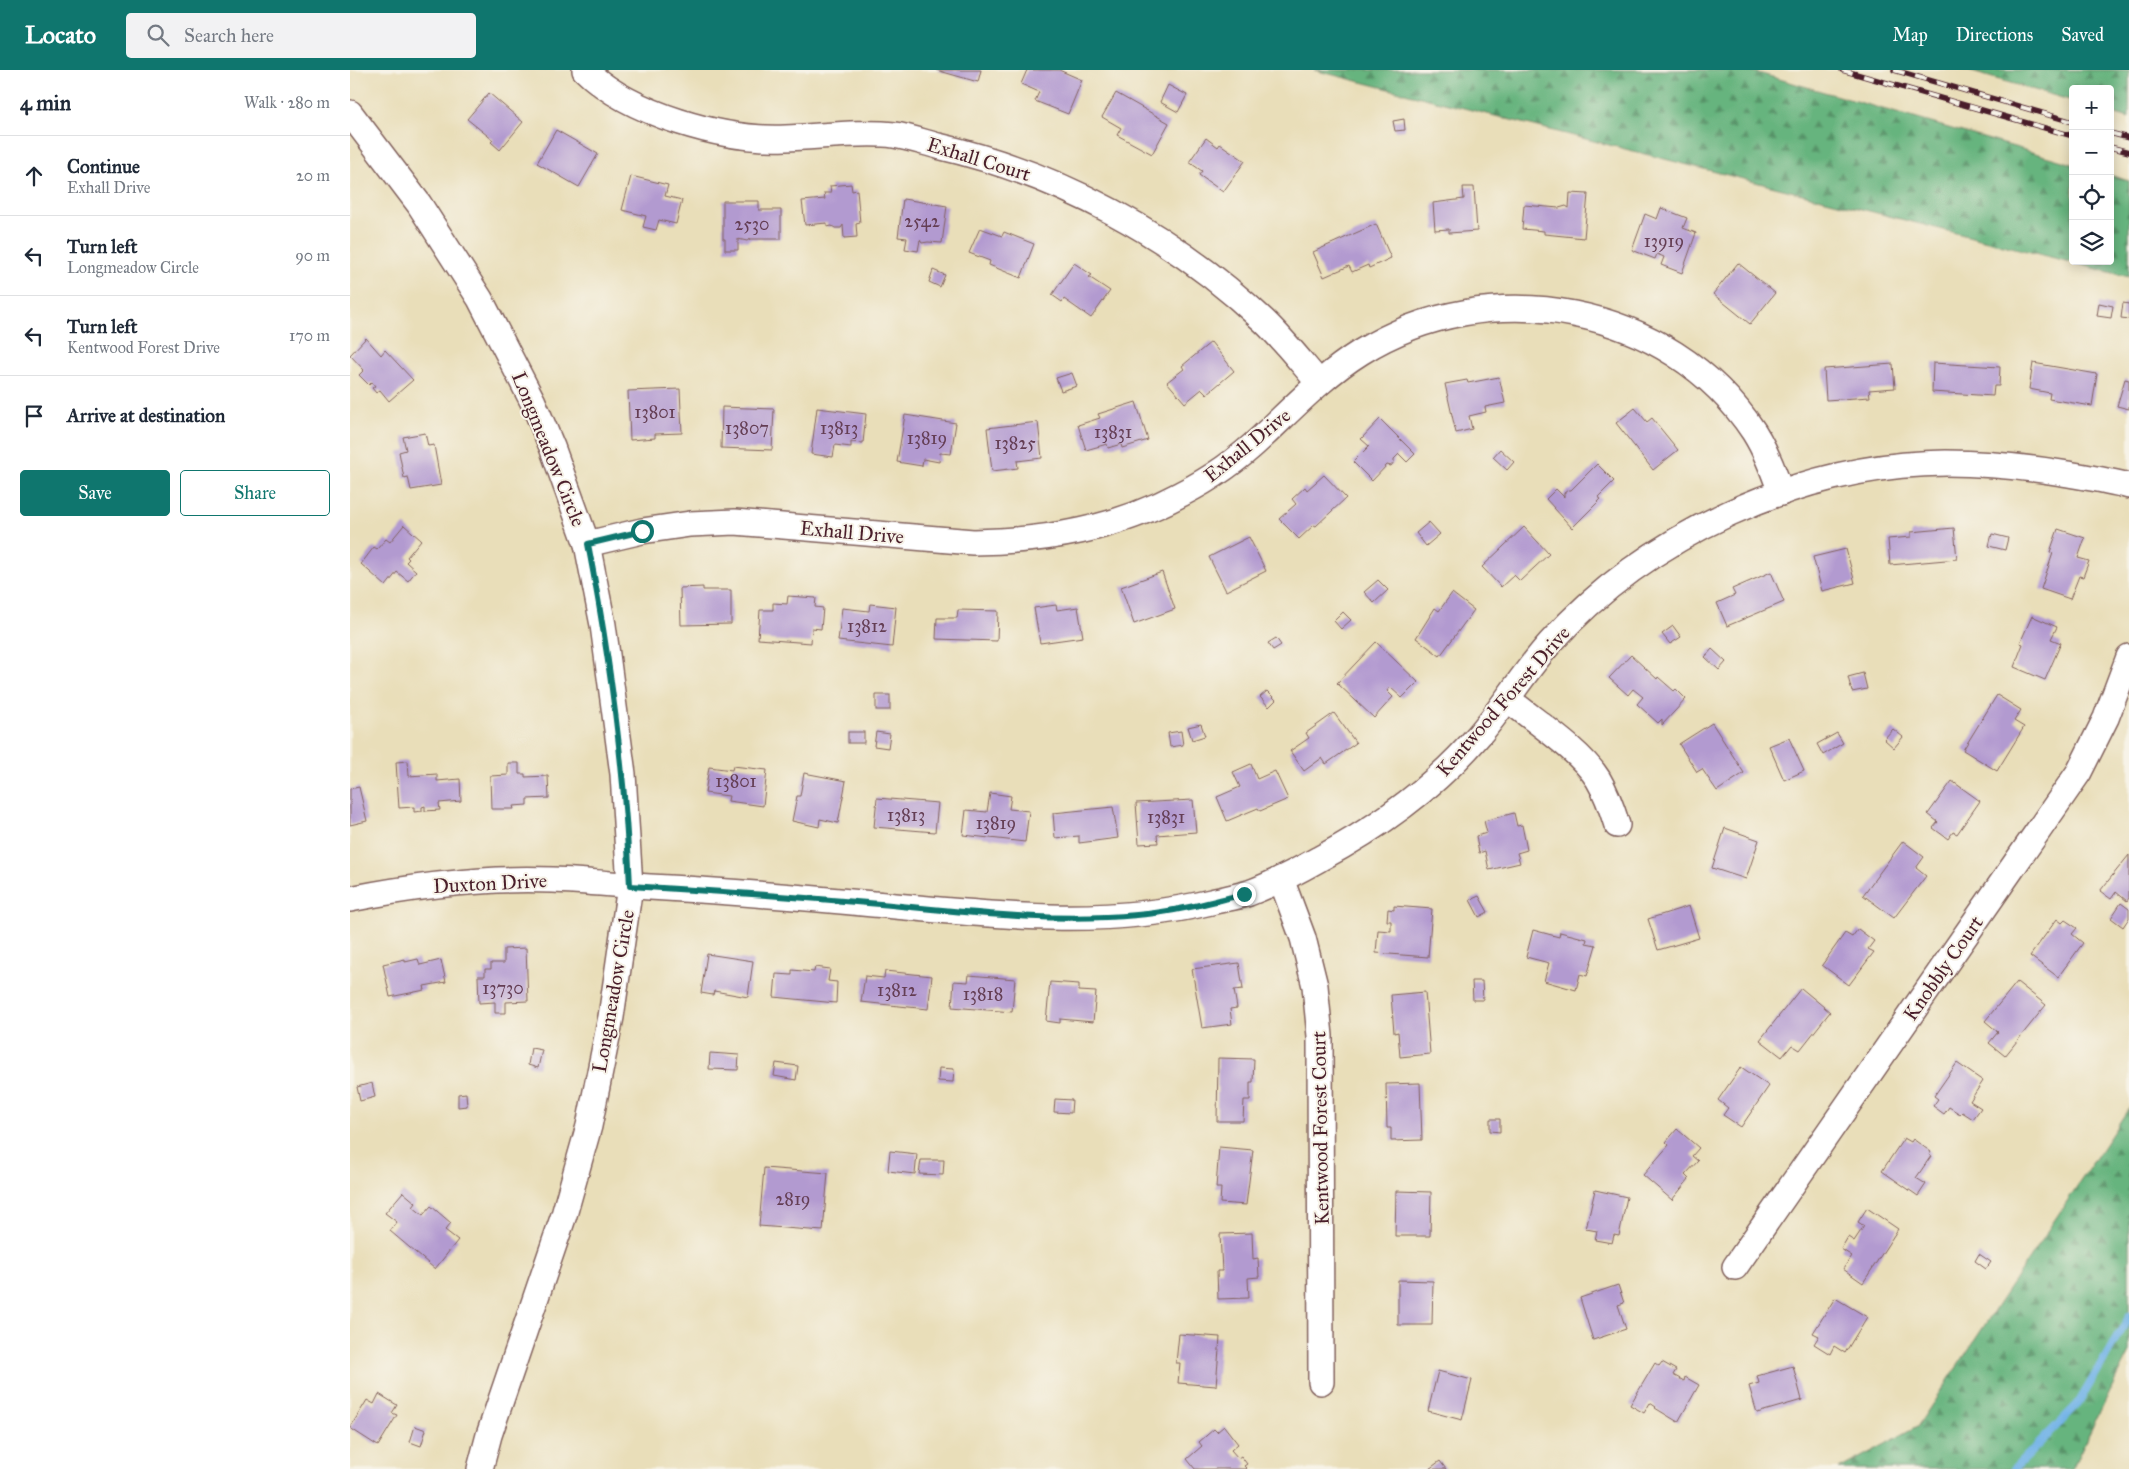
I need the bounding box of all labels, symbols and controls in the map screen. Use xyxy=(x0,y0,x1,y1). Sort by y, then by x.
search box xyxy=(126,13,476,58)
text: Locato xyxy=(25,20,96,50)
icon: search xyxy=(144,21,172,49)
text: Search here xyxy=(184,24,274,47)
text: Map xyxy=(1892,24,1928,46)
text: Directions xyxy=(1956,24,2033,46)
text: Saved xyxy=(2061,24,2104,46)
map controls xyxy=(2069,85,2114,265)
button: + xyxy=(2069,85,2114,130)
text: 4 min xyxy=(20,90,71,116)
text: Walk · 280 m xyxy=(244,93,330,112)
button: − xyxy=(2069,130,2114,175)
street label: Exhall Court xyxy=(924,132,1034,186)
text: Continue xyxy=(67,155,140,178)
icon: ahead xyxy=(20,162,48,190)
text: 20 m xyxy=(296,166,330,185)
button: locate xyxy=(2069,175,2114,220)
text: Exhall Drive xyxy=(67,178,150,197)
house number: 2542 xyxy=(904,210,940,232)
house number: 2530 xyxy=(735,213,769,235)
button: layers xyxy=(2069,220,2114,265)
house number: 13919 xyxy=(1644,230,1684,252)
text: Turn left xyxy=(67,235,137,258)
icon: left xyxy=(20,242,48,270)
text: 90 m xyxy=(295,246,330,265)
text: Longmeadow Circle xyxy=(67,258,199,277)
text: Turn left xyxy=(67,315,137,338)
icon: left xyxy=(20,322,48,350)
text: 170 m xyxy=(289,326,330,345)
text: Kentwood Forest Drive xyxy=(67,338,220,357)
street label: Longmeadow Circle xyxy=(506,368,591,530)
house number: 13801 xyxy=(634,401,676,423)
icon: arrive xyxy=(20,402,48,430)
street label: Exhall Drive xyxy=(1199,403,1295,487)
text: Arrive at destination xyxy=(67,404,225,427)
house number: 13807 xyxy=(725,417,769,439)
house number: 13813 xyxy=(820,417,858,439)
house number: 13831 xyxy=(1094,421,1132,443)
house number: 13819 xyxy=(907,427,947,449)
house number: 13825 xyxy=(995,432,1036,454)
button: Save xyxy=(20,470,170,516)
button: Share xyxy=(180,470,330,516)
street label: Exhall Drive xyxy=(799,516,905,548)
route start xyxy=(631,520,654,543)
house number: 13812 xyxy=(847,615,887,637)
street label: Kentwood Forest Drive xyxy=(1431,621,1575,781)
house number: 13801 xyxy=(715,770,757,792)
house number: 13813 xyxy=(887,804,925,826)
house number: 13831 xyxy=(1147,806,1185,828)
house number: 13819 xyxy=(976,812,1016,834)
street label: Duxton Drive xyxy=(432,868,548,898)
route end xyxy=(1233,883,1256,906)
street label: Longmeadow Circle xyxy=(587,908,640,1074)
street label: Knobbly Court xyxy=(1898,911,1988,1025)
house number: 13730 xyxy=(482,977,524,999)
house number: 13812 xyxy=(877,979,917,1001)
house number: 13818 xyxy=(963,983,1003,1005)
street label: Kentwood Forest Court xyxy=(1306,1031,1334,1225)
house number: 2819 xyxy=(775,1188,811,1210)

